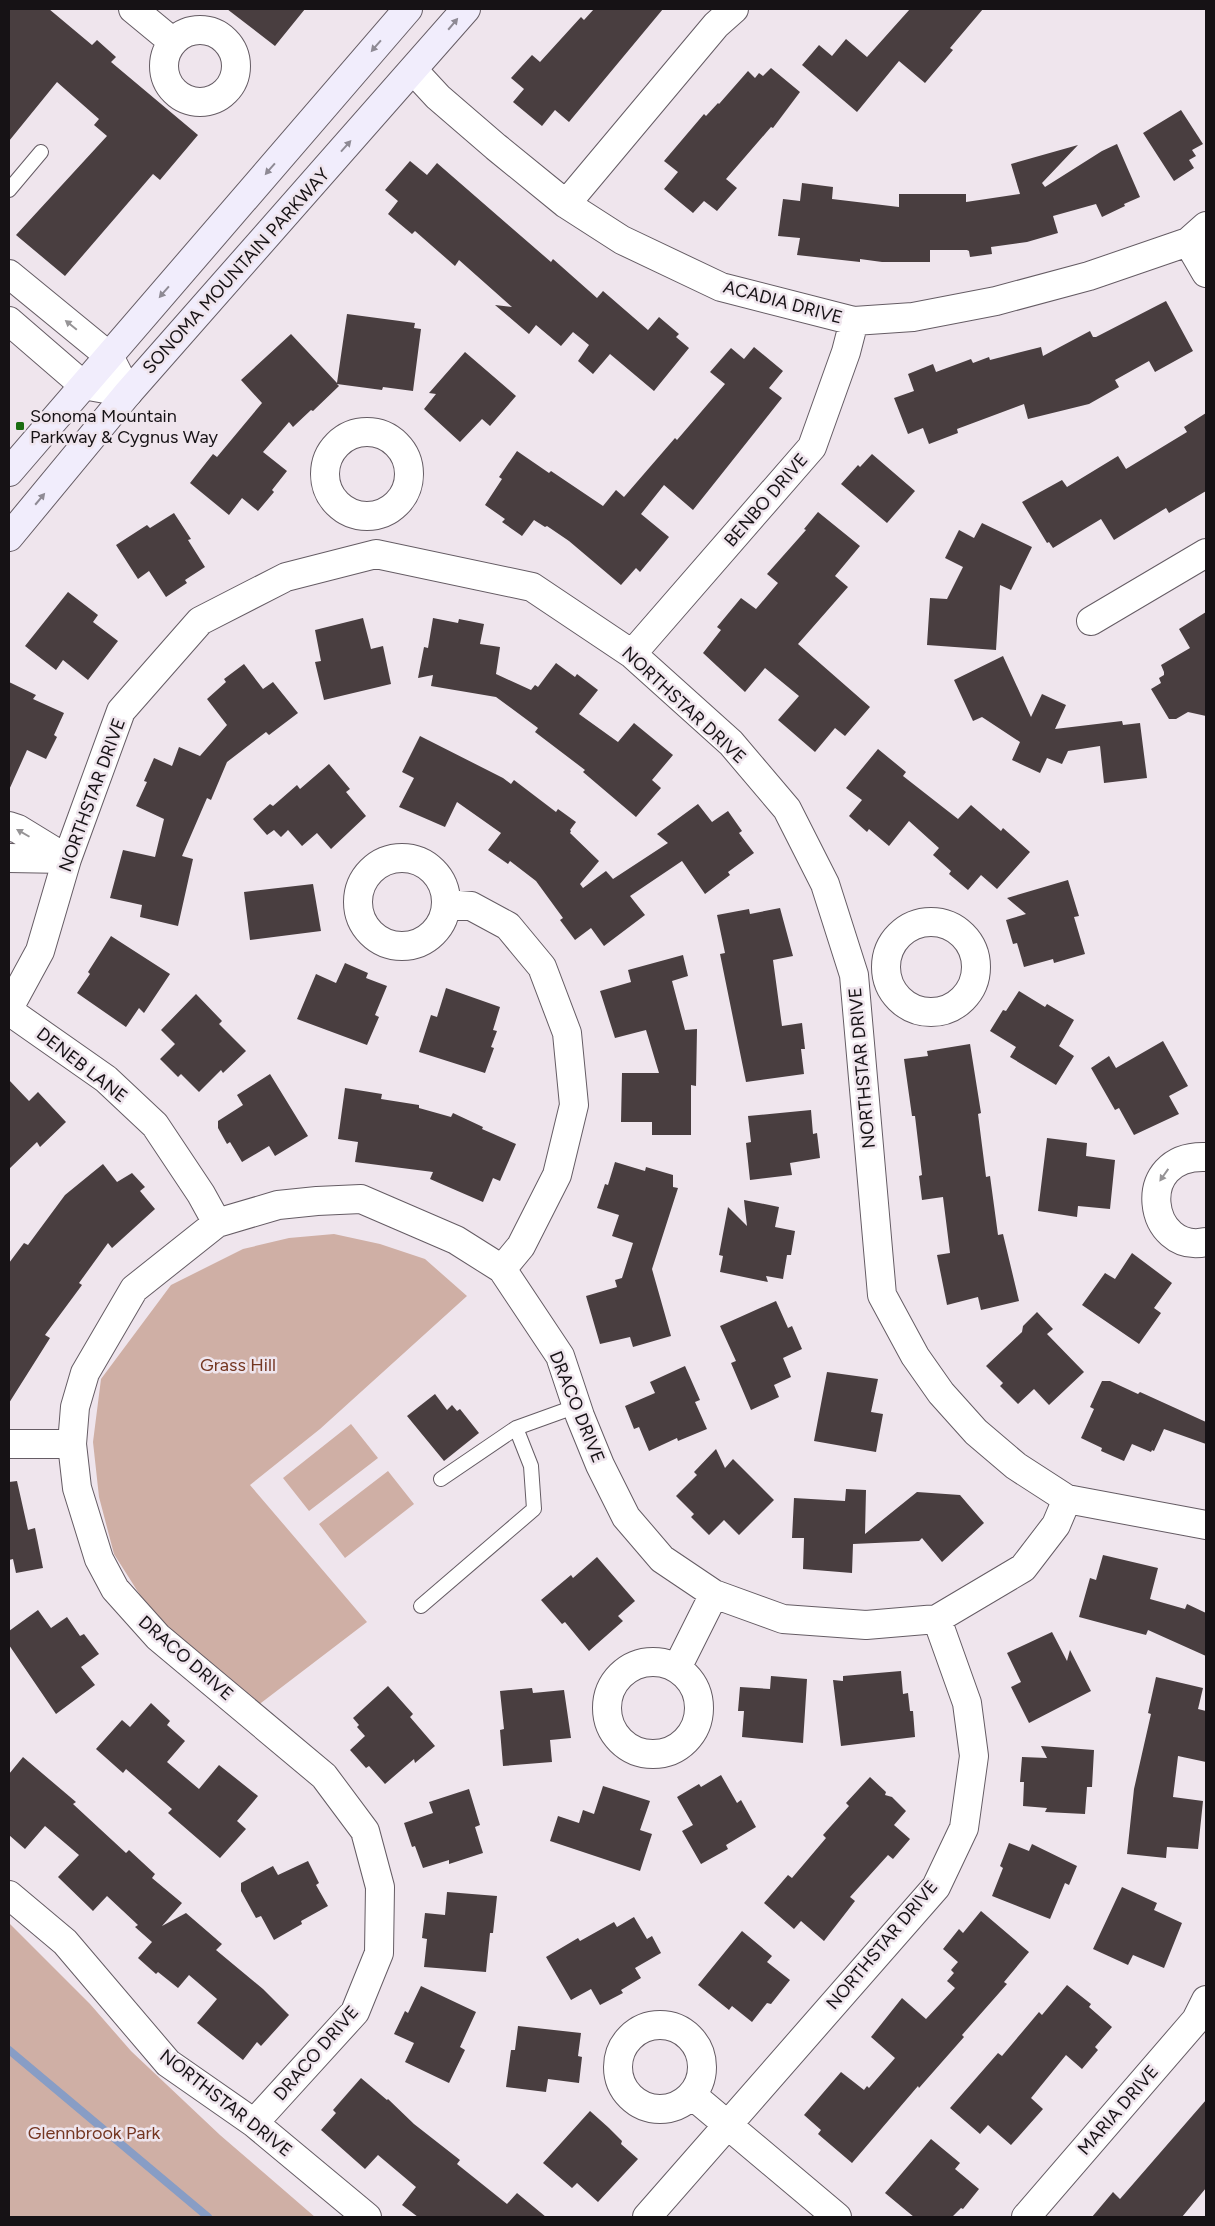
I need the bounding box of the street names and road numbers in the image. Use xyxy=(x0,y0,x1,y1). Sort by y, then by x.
street label: SONOMA MOUNTAIN PARKWAY xyxy=(138,164,334,378)
street label: ACADIA DRIVE xyxy=(721,276,845,328)
street label: BENBO DRIVE xyxy=(719,449,813,551)
street label: NORTHSTAR DRIVE xyxy=(617,642,751,768)
street label: NORTHSTAR DRIVE xyxy=(54,715,130,875)
street label: NORTHSTAR DRIVE xyxy=(844,986,880,1150)
street label: DENEB LANE xyxy=(32,1023,132,1107)
street label: DRACO DRIVE xyxy=(545,1348,609,1466)
street label: DRACO DRIVE xyxy=(134,1611,238,1705)
street label: NORTHSTAR DRIVE xyxy=(822,1876,942,2014)
street label: DRACO DRIVE xyxy=(269,2001,363,2105)
street label: NORTHSTAR DRIVE xyxy=(155,2044,297,2162)
street label: MARIA DRIVE xyxy=(1073,2061,1163,2159)

